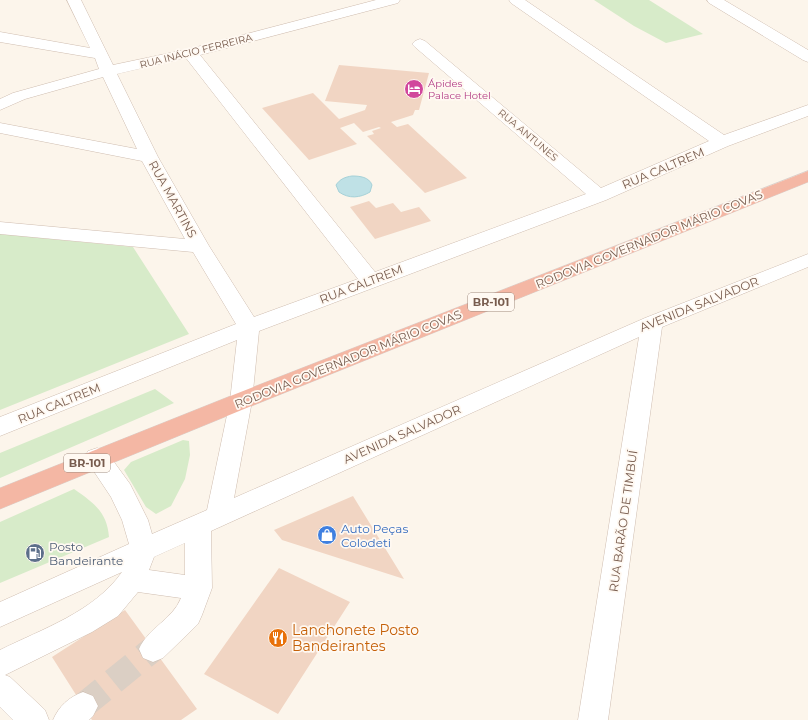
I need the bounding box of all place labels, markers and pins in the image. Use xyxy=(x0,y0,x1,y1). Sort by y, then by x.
place label: Ápides Palace Hotel xyxy=(428,77,491,102)
hotel icon: Ápides Palace Hotel xyxy=(403,78,425,100)
place label: Auto Peças Colodeti xyxy=(341,521,408,550)
shop icon: Auto Peças Colodeti xyxy=(316,524,338,546)
place label: Posto Bandeirante xyxy=(49,539,123,568)
fuel station icon: Posto Bandeirante xyxy=(24,542,46,564)
place label: Lanchonete Posto Bandeirantes xyxy=(292,621,419,655)
restaurant icon: Lanchonete Posto Bandeirantes xyxy=(267,627,289,649)

